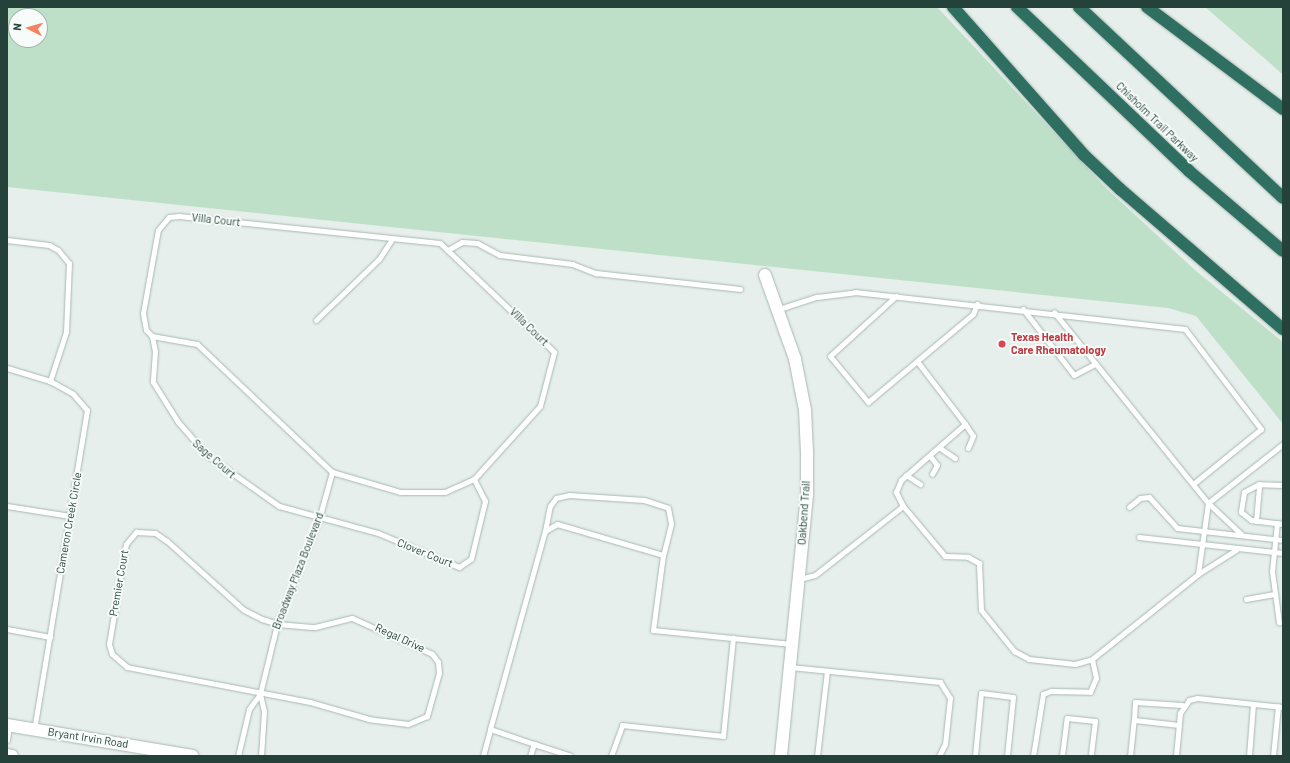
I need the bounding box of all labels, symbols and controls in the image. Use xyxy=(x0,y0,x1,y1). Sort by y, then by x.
north arrow xyxy=(8,8,48,48)
text: N xyxy=(10,22,23,31)
street label: Chisholm Trail Parkway xyxy=(1113,79,1201,165)
street label: Villa Court xyxy=(191,211,241,229)
street label: Villa Court xyxy=(507,305,551,349)
place label: Texas Health Care Rheumatology xyxy=(1011,331,1106,357)
marker: Texas Health Care Rheumatology xyxy=(996,338,1008,350)
street label: Sage Court xyxy=(190,437,238,481)
street label: Cameron Creek Circle xyxy=(54,471,84,575)
street label: Oakbend Trail xyxy=(795,480,813,546)
street label: Broadway Plaza Boulevard xyxy=(270,511,326,631)
street label: Clover Court xyxy=(395,536,455,570)
street label: Premier Court xyxy=(107,549,131,617)
street label: Regal Drive xyxy=(373,621,427,655)
street label: Bryant Irvin Road xyxy=(47,725,129,751)

